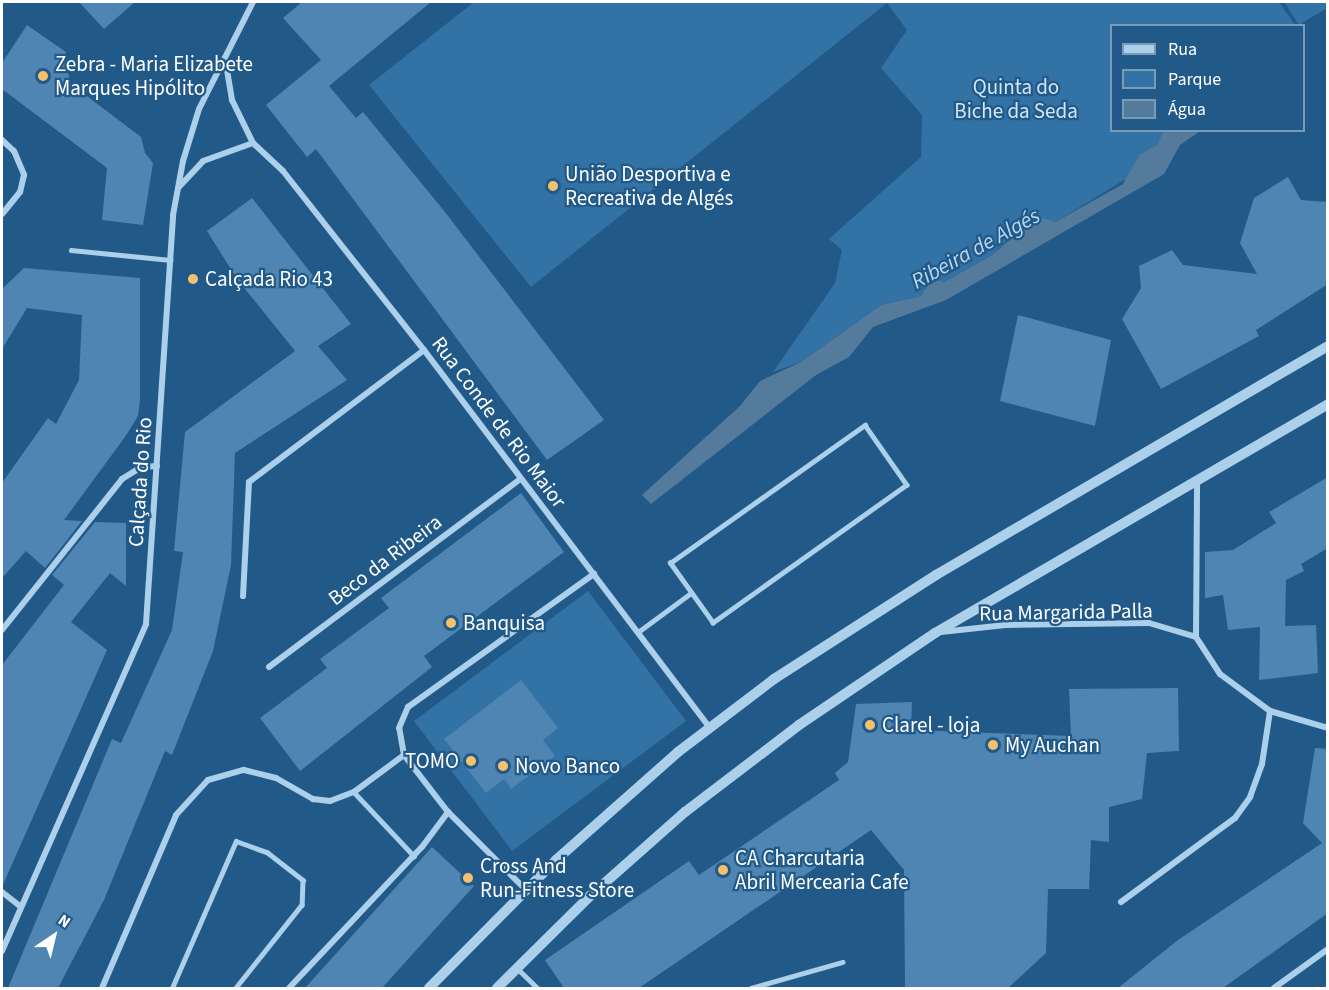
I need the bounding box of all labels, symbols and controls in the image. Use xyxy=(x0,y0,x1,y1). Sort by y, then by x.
legend xyxy=(1110,24,1305,132)
text: Rua xyxy=(1168,37,1197,62)
place label: Zebra - Maria Elizabete Marques Hipólito xyxy=(55,51,253,101)
text: Parque xyxy=(1168,67,1221,92)
marker: Zebra - Maria Elizabete Marques Hipólito xyxy=(36,69,50,83)
park label: Quinta do Biche da Seda xyxy=(954,74,1078,124)
text: Água xyxy=(1168,97,1206,122)
place label: União Desportiva e Recreativa de Algés xyxy=(565,161,733,211)
marker: União Desportiva e Recreativa de Algés xyxy=(546,179,560,193)
water label: Ribeira de Algés xyxy=(907,203,1045,295)
place label: Calçada Rio 43 xyxy=(205,266,333,292)
marker: Calçada Rio 43 xyxy=(186,272,200,286)
street label: Rua Conde de Rio Maior xyxy=(426,331,572,513)
street label: Calçada do Rio xyxy=(123,416,157,548)
street label: Beco da Ribeira xyxy=(323,509,447,611)
street label: Rua Margarida Palla xyxy=(979,598,1153,626)
place label: Banquisa xyxy=(463,610,545,636)
marker: Banquisa xyxy=(444,616,458,630)
place label: Clarel - loja xyxy=(882,712,980,738)
marker: Clarel - loja xyxy=(863,718,877,732)
place label: My Auchan xyxy=(1005,732,1100,758)
marker: My Auchan xyxy=(986,738,1000,752)
place label: TOMO xyxy=(405,748,459,774)
place label: Novo Banco xyxy=(515,753,620,779)
marker: TOMO xyxy=(464,754,478,768)
marker: Novo Banco xyxy=(496,759,510,773)
place label: CA Charcutaria Abril Mercearia Cafe xyxy=(735,845,909,895)
place label: Cross And Run-Fitness Store xyxy=(480,853,634,903)
marker: CA Charcutaria Abril Mercearia Cafe xyxy=(716,863,730,877)
marker: Cross And Run-Fitness Store xyxy=(461,871,475,885)
north arrow xyxy=(24,906,84,966)
text: N xyxy=(54,909,75,933)

